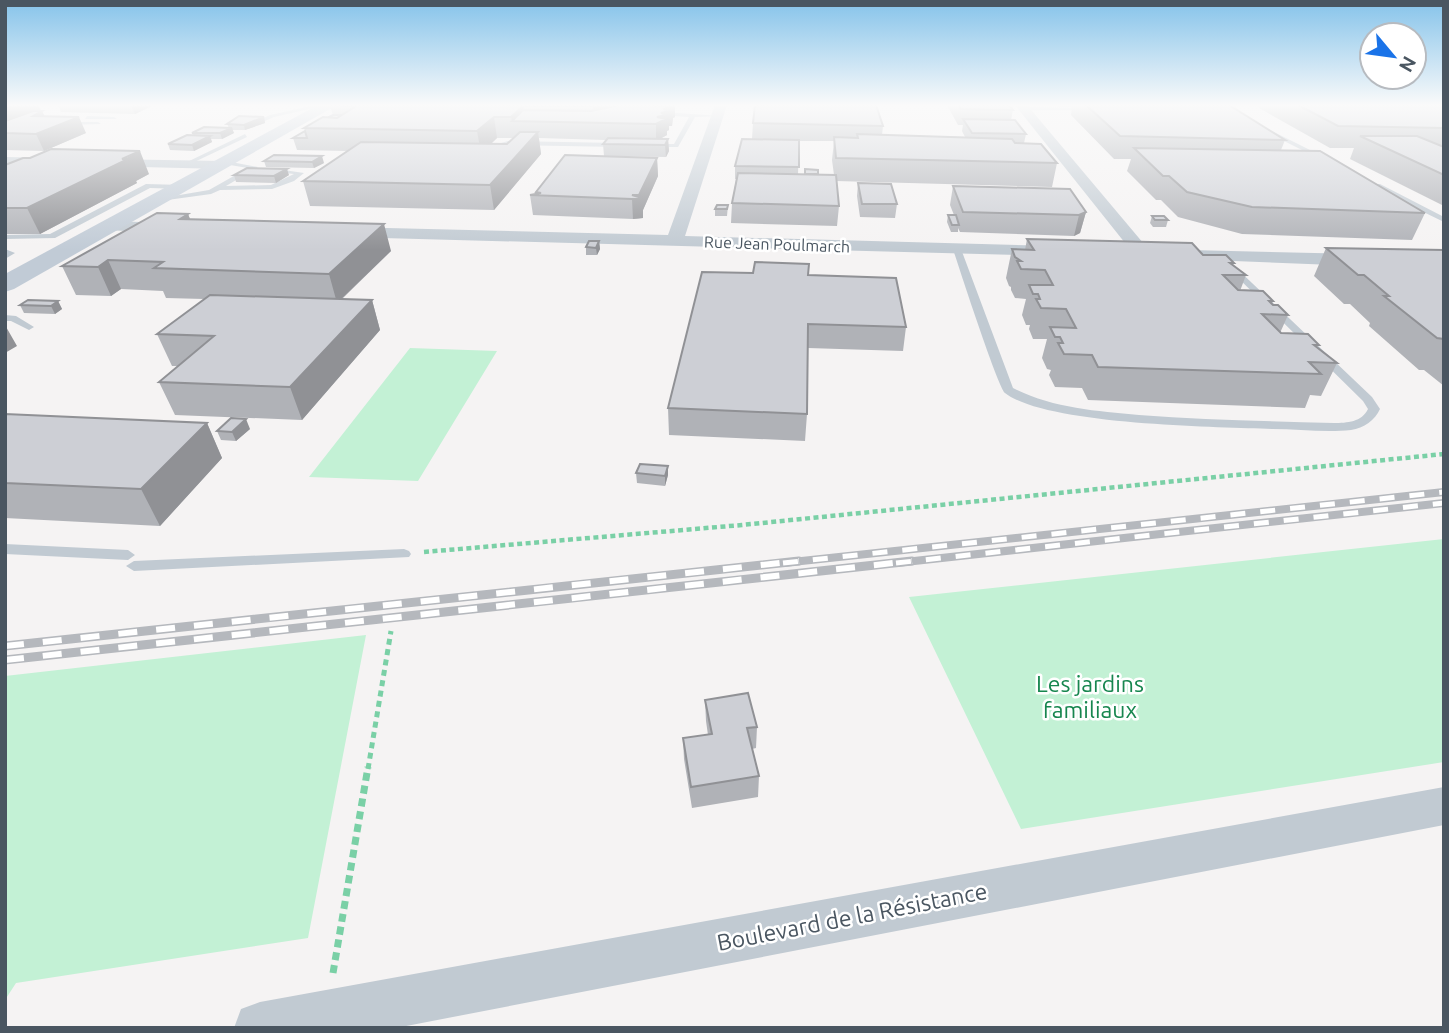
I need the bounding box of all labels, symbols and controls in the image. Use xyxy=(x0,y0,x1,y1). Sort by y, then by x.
north arrow xyxy=(1358,21,1428,91)
text: N xyxy=(1395,53,1421,76)
street label: Rue Jean Poulmarch xyxy=(704,232,850,256)
park label: Les jardins familiaux xyxy=(1036,671,1144,722)
street label: Boulevard de la Résistance xyxy=(715,878,989,955)

